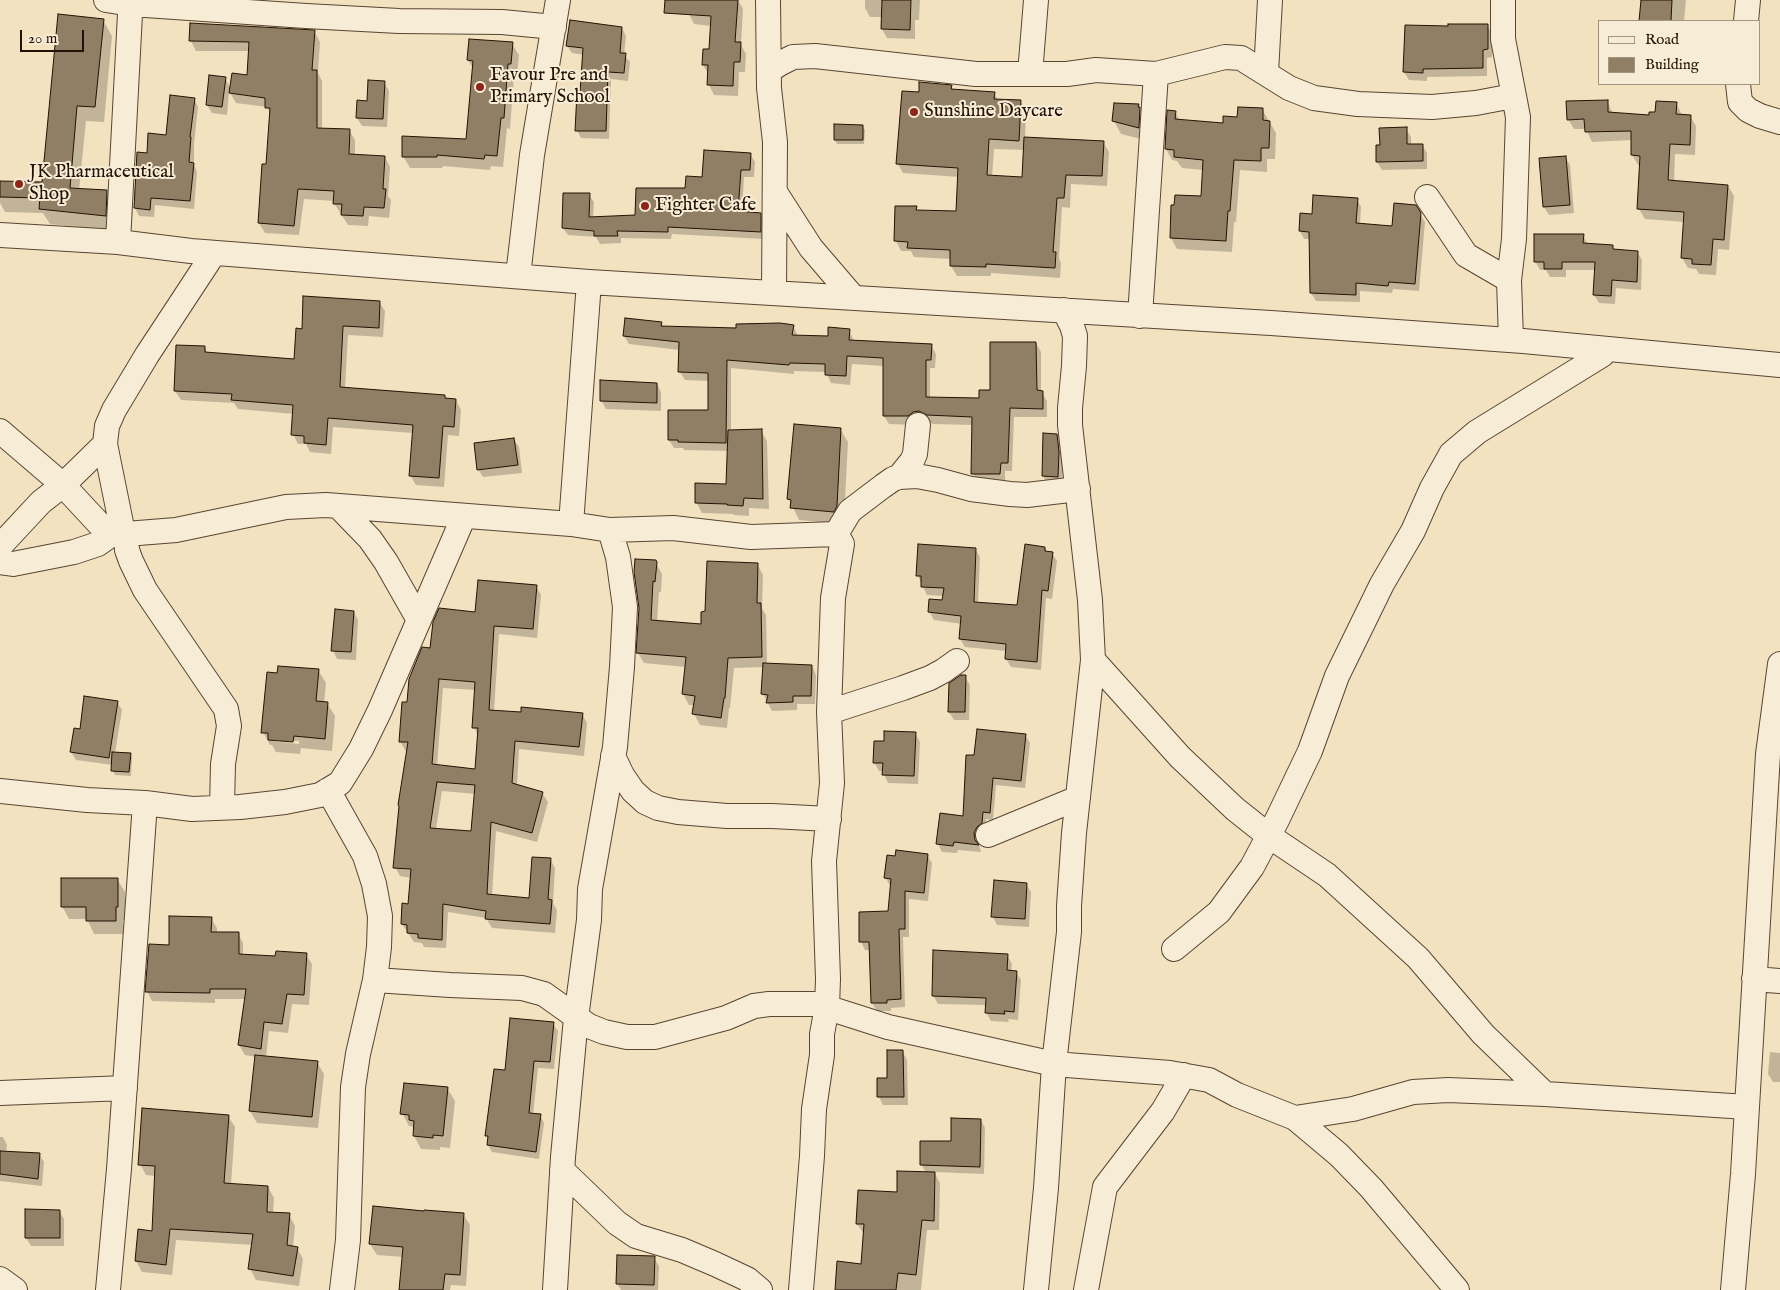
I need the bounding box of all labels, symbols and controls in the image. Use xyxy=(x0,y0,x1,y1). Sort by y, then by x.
scale bar xyxy=(22,20,86,52)
legend xyxy=(1598,20,1760,85)
text: 20 m xyxy=(28,29,57,48)
text: Road xyxy=(1645,30,1679,49)
text: Building xyxy=(1645,55,1699,74)
place label: Favour Pre and Primary School xyxy=(490,65,610,109)
marker: Favour Pre and Primary School xyxy=(474,81,486,93)
place label: Sunshine Daycare xyxy=(924,101,1063,123)
marker: Sunshine Daycare xyxy=(908,106,920,118)
place label: JK Pharmaceutical Shop xyxy=(29,162,174,206)
marker: JK Pharmaceutical Shop xyxy=(13,178,25,190)
place label: Fighter Cafe xyxy=(655,195,756,217)
marker: Fighter Cafe xyxy=(639,200,651,212)

